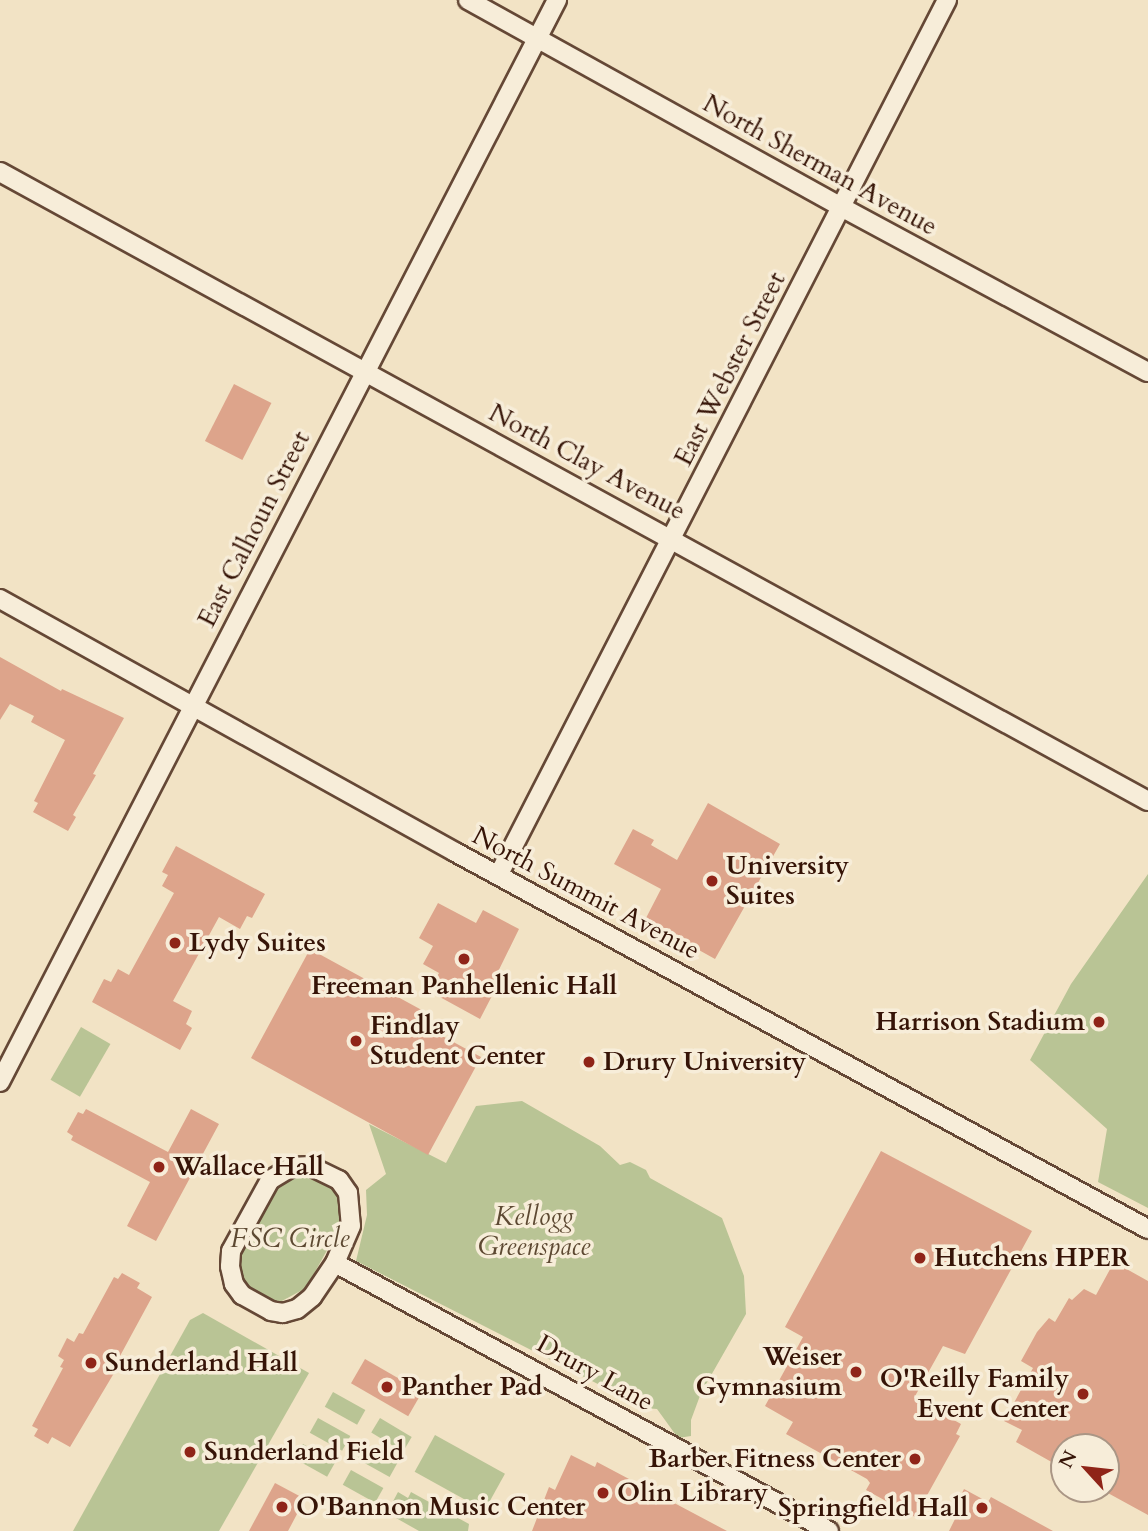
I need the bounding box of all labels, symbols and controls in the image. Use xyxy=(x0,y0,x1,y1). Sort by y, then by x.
street label: North Sherman Avenue xyxy=(697,88,943,242)
street label: East Webster Street xyxy=(668,267,792,471)
street label: North Clay Avenue xyxy=(483,397,691,527)
street label: East Calhoun Street xyxy=(191,426,317,632)
street label: North Summit Avenue xyxy=(467,820,705,966)
place label: University Suites xyxy=(726,850,849,912)
marker: University Suites xyxy=(704,873,720,889)
place label: Lydy Suites xyxy=(189,927,326,959)
marker: Lydy Suites xyxy=(167,935,183,951)
marker: Freeman Panhellenic Hall xyxy=(456,951,472,967)
place label: Freeman Panhellenic Hall xyxy=(311,970,617,1002)
place label: Harrison Stadium xyxy=(875,1006,1085,1038)
place label: Findlay Student Center xyxy=(370,1010,545,1072)
marker: Harrison Stadium xyxy=(1091,1014,1107,1030)
marker: Findlay Student Center xyxy=(348,1033,364,1049)
place label: Drury University xyxy=(603,1046,806,1078)
marker: Drury University xyxy=(581,1054,597,1070)
place label: Wallace Hall xyxy=(173,1151,324,1183)
marker: Wallace Hall xyxy=(151,1159,167,1175)
park label: Kellogg Greenspace xyxy=(478,1201,590,1262)
park label: FSC Circle xyxy=(231,1223,349,1255)
place label: Hutchens HPER xyxy=(934,1242,1130,1274)
marker: Hutchens HPER xyxy=(912,1250,928,1266)
street label: Drury Lane xyxy=(531,1328,659,1418)
place label: Weiser Gymnasium xyxy=(695,1341,842,1402)
place label: Sunderland Hall xyxy=(105,1347,298,1379)
marker: Sunderland Hall xyxy=(83,1355,99,1371)
place label: O'Reilly Family Event Center xyxy=(880,1363,1069,1424)
marker: Weiser Gymnasium xyxy=(848,1364,864,1380)
place label: Panther Pad xyxy=(401,1371,542,1403)
marker: Panther Pad xyxy=(379,1379,395,1395)
marker: O'Reilly Family Event Center xyxy=(1075,1386,1091,1402)
north arrow xyxy=(1050,1433,1120,1503)
place label: Sunderland Field xyxy=(204,1436,404,1468)
place label: Barber Fitness Center xyxy=(648,1443,901,1475)
marker: Sunderland Field xyxy=(182,1444,198,1460)
text: N xyxy=(1053,1446,1083,1473)
marker: Barber Fitness Center xyxy=(907,1451,923,1467)
place label: Olin Library xyxy=(617,1477,768,1509)
marker: Olin Library xyxy=(595,1485,611,1501)
place label: O'Bannon Music Center xyxy=(296,1491,586,1523)
place label: Springfield Hall xyxy=(778,1492,968,1524)
marker: O'Bannon Music Center xyxy=(274,1499,290,1515)
marker: Springfield Hall xyxy=(974,1500,990,1516)

